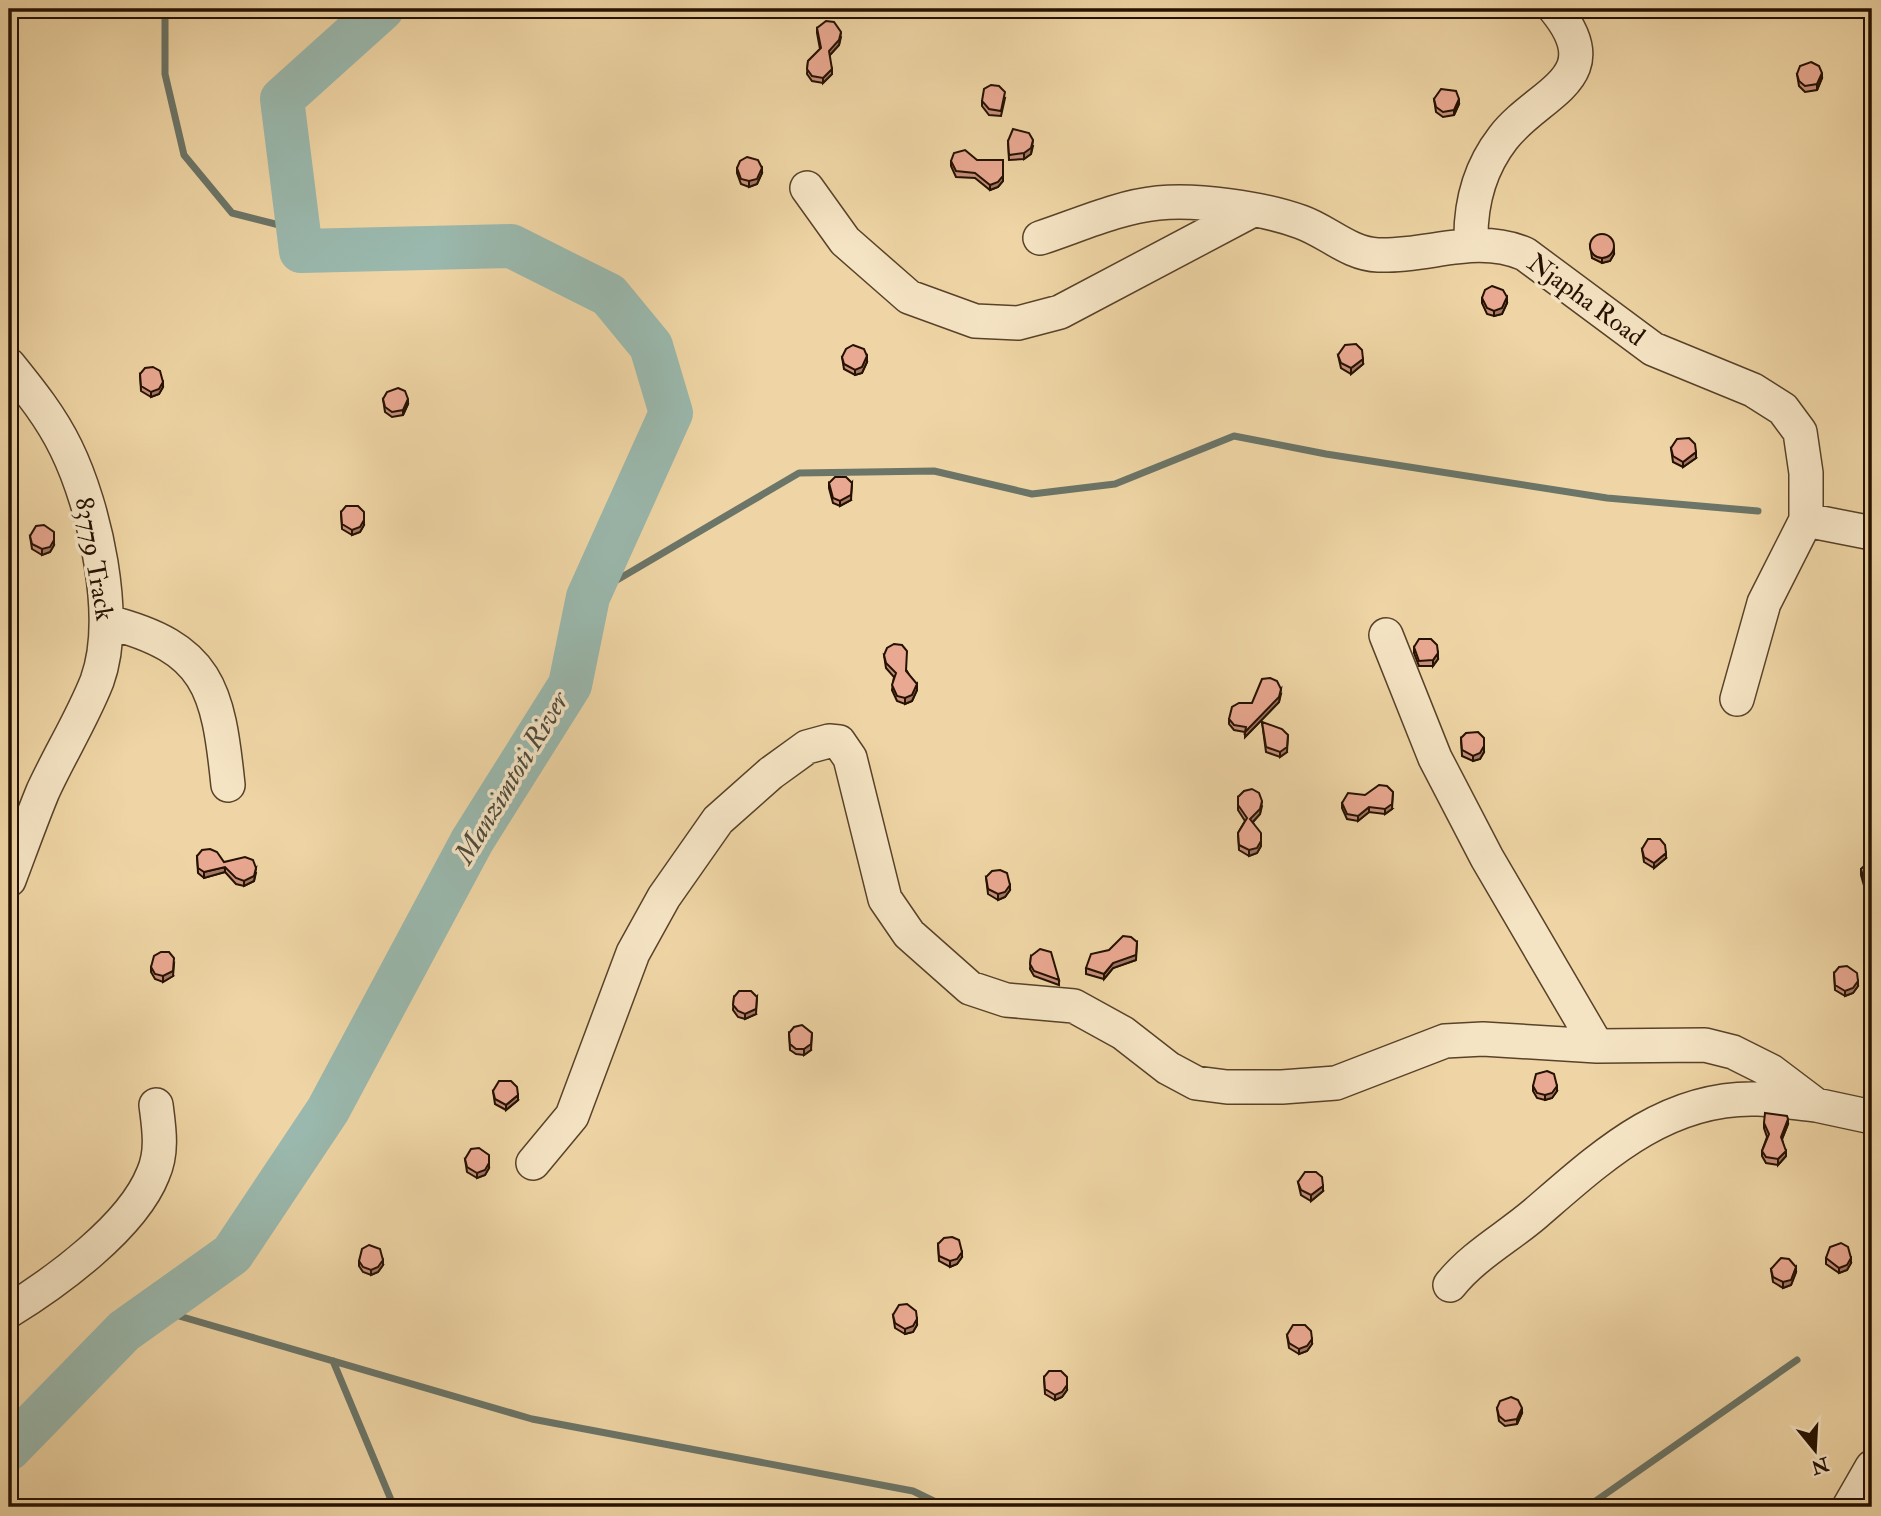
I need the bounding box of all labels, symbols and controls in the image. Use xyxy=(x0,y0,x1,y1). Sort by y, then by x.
street label: Njapha Road xyxy=(1521,247,1651,354)
street label: 83779 Track xyxy=(67,495,121,624)
water label: Manzimtoti River xyxy=(446,684,578,872)
north arrow xyxy=(1780,1414,1850,1484)
text: N xyxy=(1807,1451,1833,1480)

